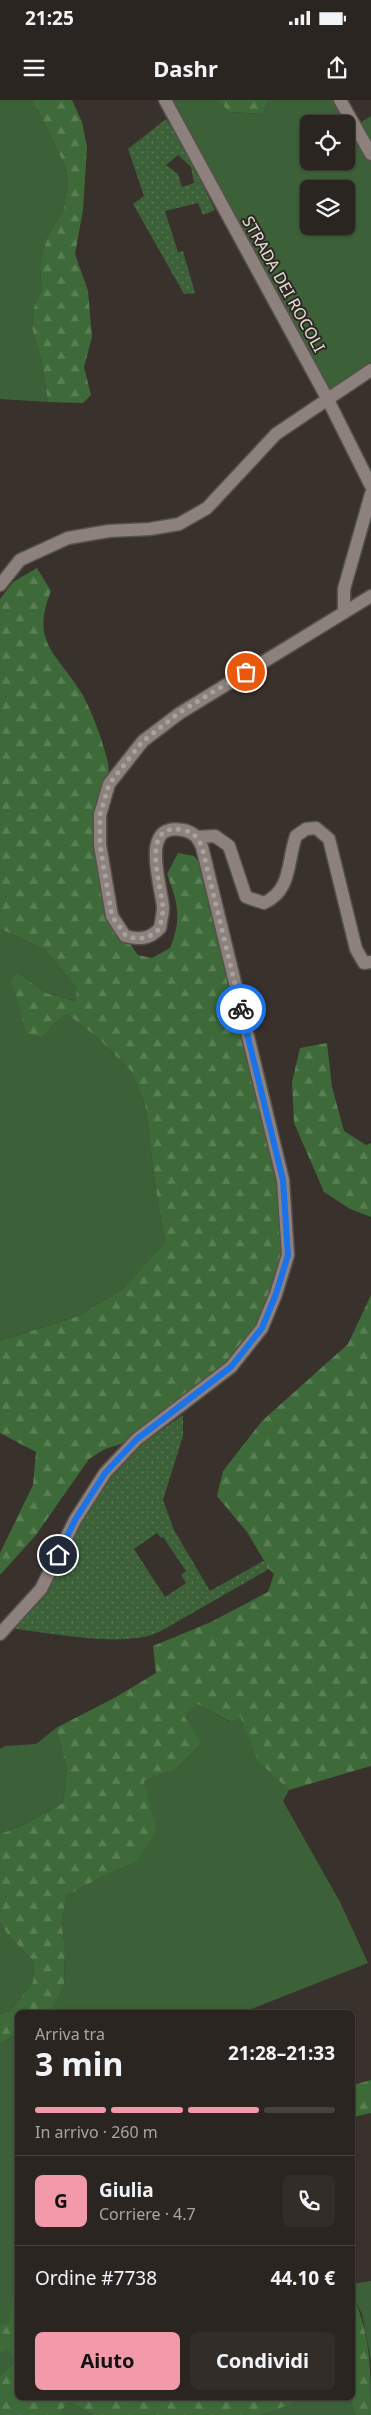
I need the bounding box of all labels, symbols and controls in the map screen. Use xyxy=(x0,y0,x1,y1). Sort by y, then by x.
text: 21:25 xyxy=(25,5,74,31)
text: Dashr xyxy=(153,53,218,83)
icon: menu xyxy=(20,54,48,82)
icon: share xyxy=(323,54,351,82)
map controls xyxy=(300,115,355,235)
button: locate xyxy=(300,115,355,170)
button: layers xyxy=(300,180,355,235)
street label: STRADA DEI ROCOLI xyxy=(237,212,331,356)
pin xyxy=(225,651,267,693)
icon: bag xyxy=(232,658,260,686)
courier xyxy=(216,984,266,1034)
icon: bike xyxy=(227,995,255,1023)
pin xyxy=(37,1534,79,1576)
icon: home xyxy=(44,1541,72,1569)
text: Arriva tra xyxy=(35,2023,105,2045)
text: 21:28–21:33 xyxy=(228,2040,335,2066)
text: 3 min xyxy=(35,2042,123,2085)
text: In arrivo · 260 m xyxy=(35,2121,158,2143)
button: phone xyxy=(283,2175,335,2227)
text: Giulia xyxy=(99,2177,154,2203)
text: G xyxy=(54,2188,68,2214)
text: Corriere · 4.7 xyxy=(99,2203,196,2225)
text: Ordine #7738 xyxy=(35,2265,157,2291)
text: 44.10 € xyxy=(270,2265,335,2291)
button: Aiuto xyxy=(35,2332,180,2390)
button: Condividi xyxy=(190,2332,335,2390)

